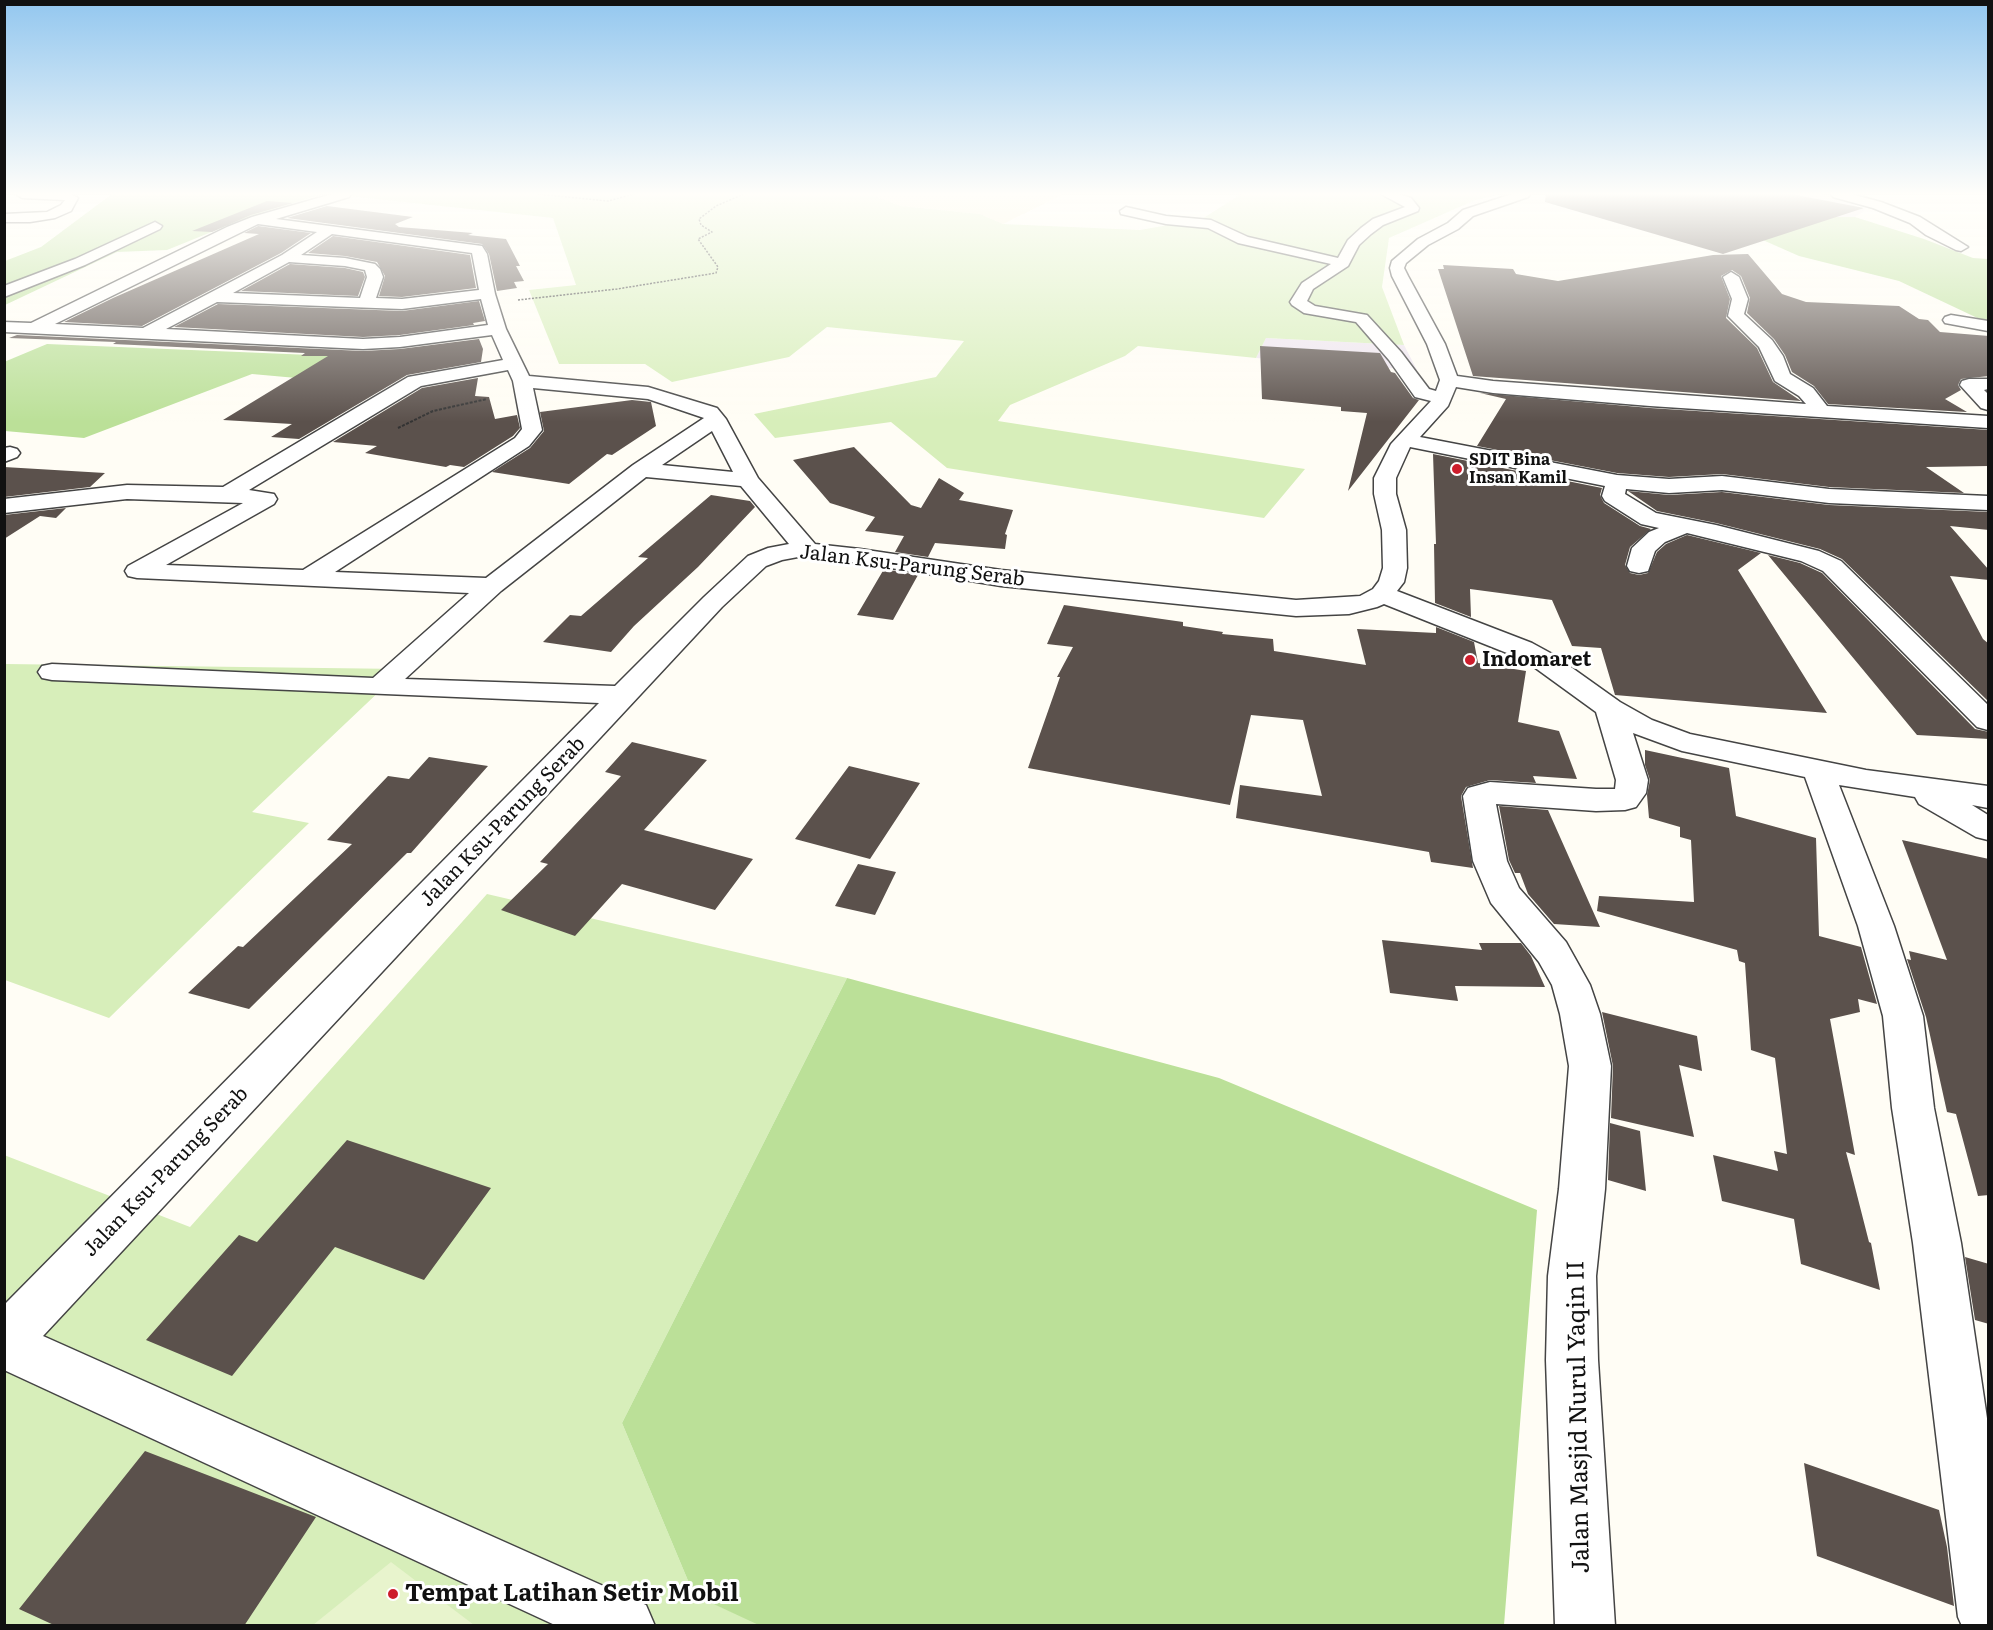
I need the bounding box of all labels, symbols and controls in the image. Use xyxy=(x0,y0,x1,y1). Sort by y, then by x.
place label: SDIT Bina Insan Kamil xyxy=(1469,450,1567,488)
marker: SDIT Bina Insan Kamil xyxy=(1450,462,1464,476)
street label: Jalan Ksu-Parung Serab xyxy=(798,540,1026,592)
place label: Indomaret xyxy=(1482,648,1591,672)
marker: Indomaret xyxy=(1463,653,1477,667)
street label: Jalan Ksu-Parung Serab xyxy=(416,732,590,912)
street label: Jalan Ksu-Parung Serab xyxy=(79,1082,253,1262)
street label: Jalan Masjid Nurul Yaqin II xyxy=(1562,1260,1596,1574)
place label: Tempat Latihan Setir Mobil xyxy=(405,1580,739,1608)
marker: Tempat Latihan Setir Mobil xyxy=(386,1587,400,1601)

